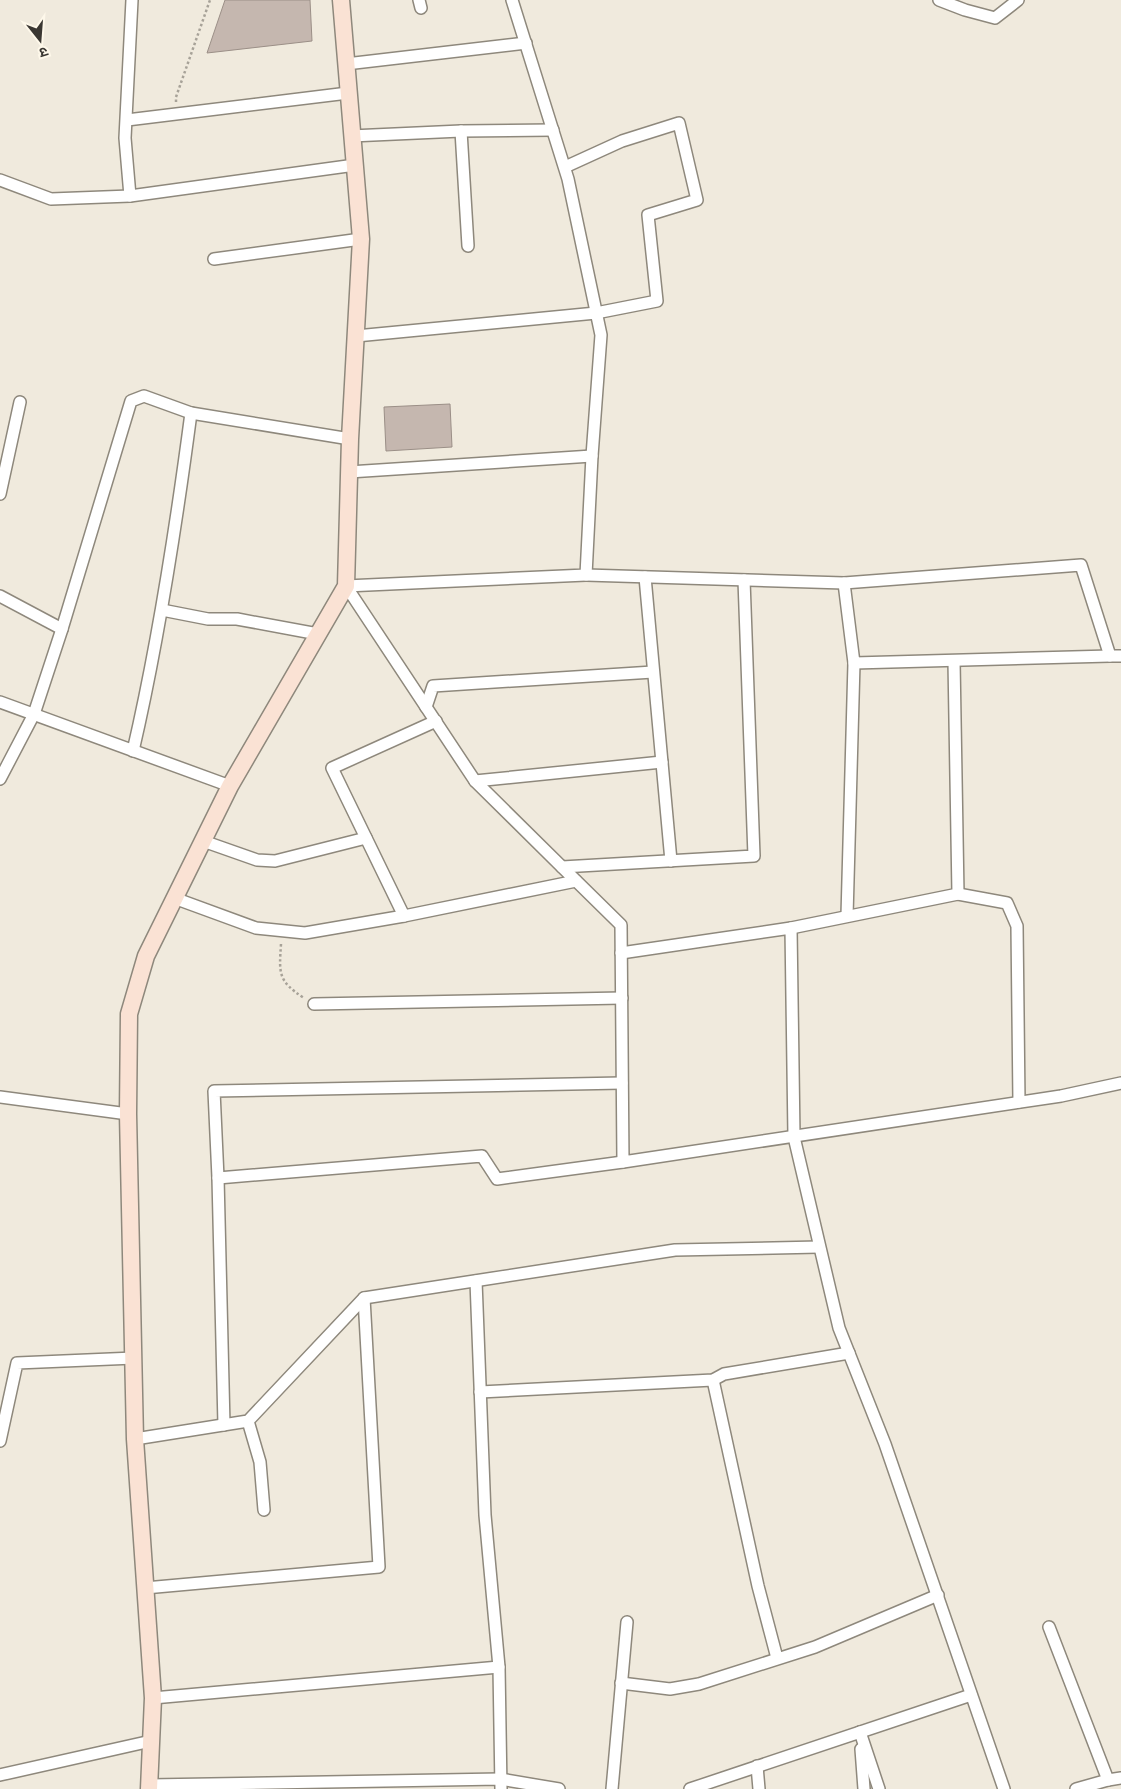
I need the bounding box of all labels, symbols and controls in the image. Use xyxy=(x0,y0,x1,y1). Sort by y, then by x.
north arrow xyxy=(15,15,65,65)
text: उ xyxy=(37,44,50,62)

